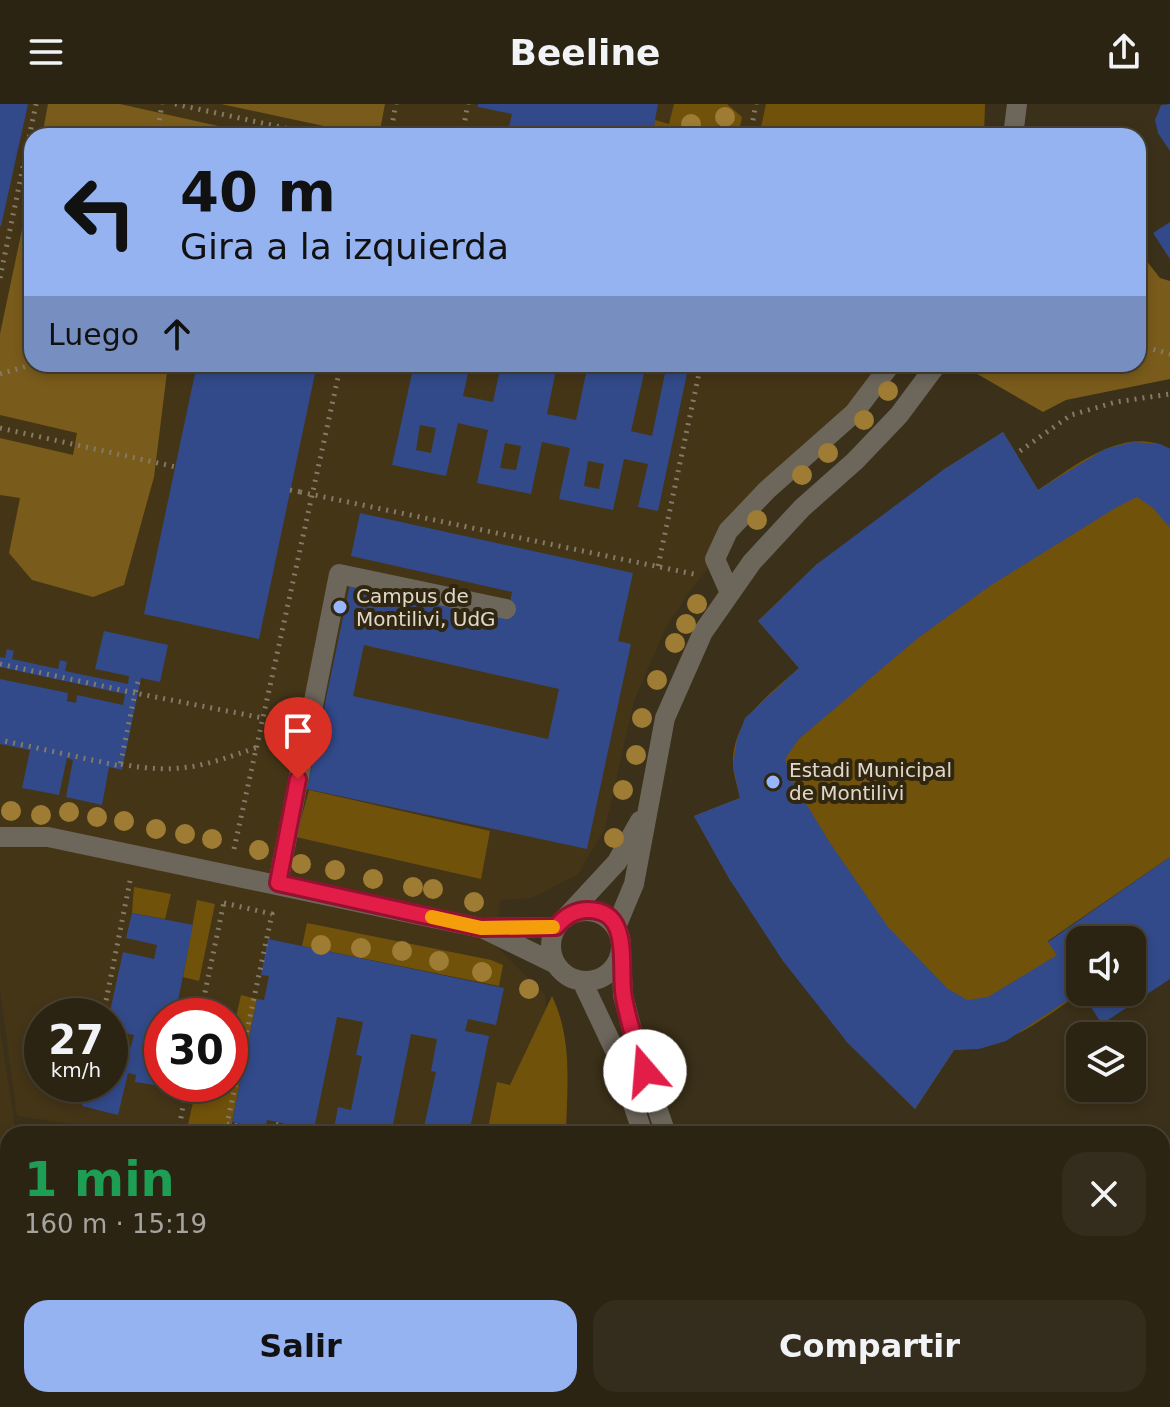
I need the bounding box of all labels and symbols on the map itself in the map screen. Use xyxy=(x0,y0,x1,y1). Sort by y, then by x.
place label: Campus de Montilivi, UdG xyxy=(356,584,496,631)
marker: Campus de Montilivi, UdG xyxy=(331,598,349,616)
pin xyxy=(264,697,332,779)
place label: Estadi Municipal de Montilivi xyxy=(789,758,952,805)
marker: Estadi Municipal de Montilivi xyxy=(764,773,782,791)
speed limit sign: 30 xyxy=(144,998,248,1102)
position arrow xyxy=(603,1029,687,1113)

